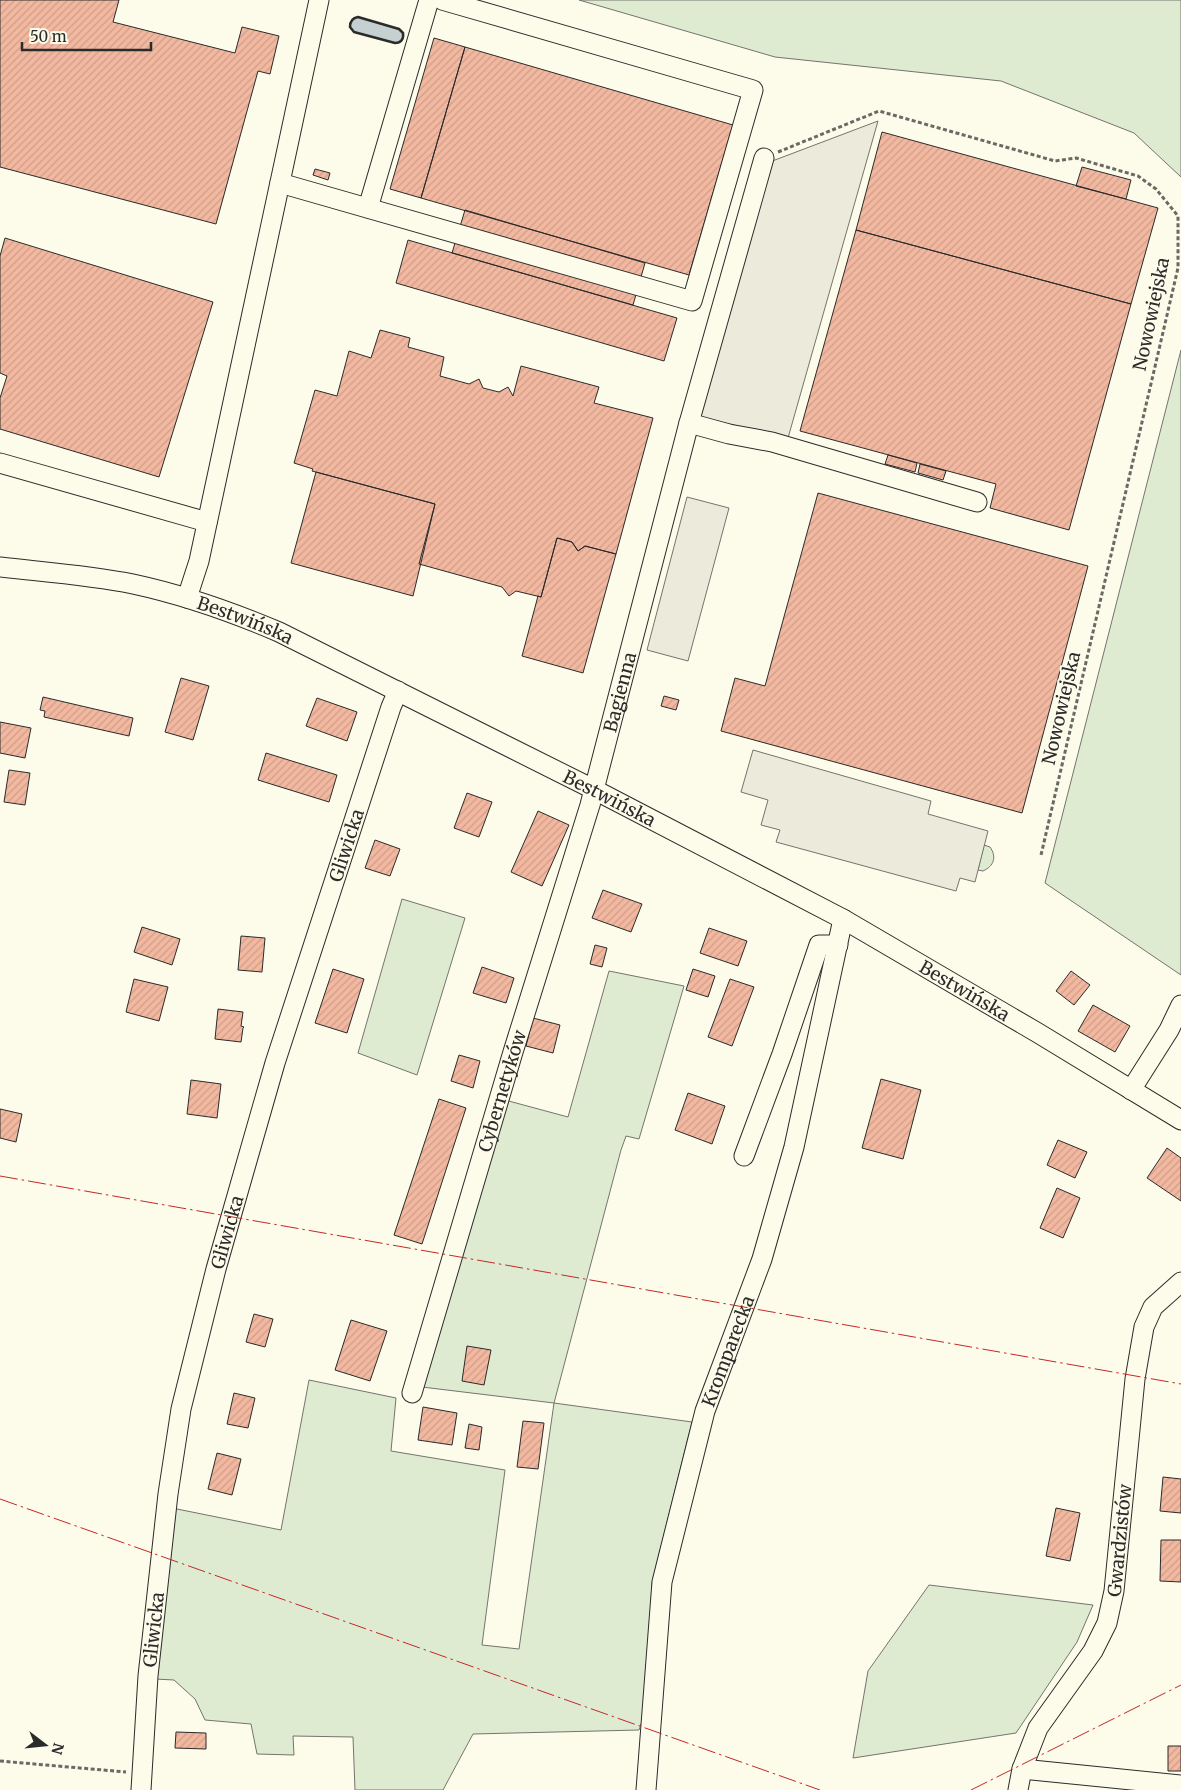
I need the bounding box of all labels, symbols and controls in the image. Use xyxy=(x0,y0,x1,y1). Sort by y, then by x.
scale bar xyxy=(22,20,151,52)
text: 50 m xyxy=(30,27,67,46)
street label: Nowowiejska xyxy=(1128,255,1174,373)
street label: Bestwińska xyxy=(194,591,297,649)
street label: Bagienna xyxy=(598,649,641,735)
street label: Nowowiejska xyxy=(1037,649,1085,767)
street label: Bestwińska xyxy=(560,765,660,831)
street label: Gliwicka xyxy=(323,805,369,885)
street label: Bestwińska xyxy=(915,955,1015,1026)
street label: Cybernetyków xyxy=(473,1027,531,1155)
street label: Gliwicka xyxy=(205,1192,248,1271)
street label: Kromparecka xyxy=(696,1292,759,1410)
street label: Gwardzistów xyxy=(1102,1482,1136,1598)
street label: Gliwicka xyxy=(138,1590,169,1668)
north arrow xyxy=(20,1720,70,1770)
text: N xyxy=(47,1741,68,1756)

